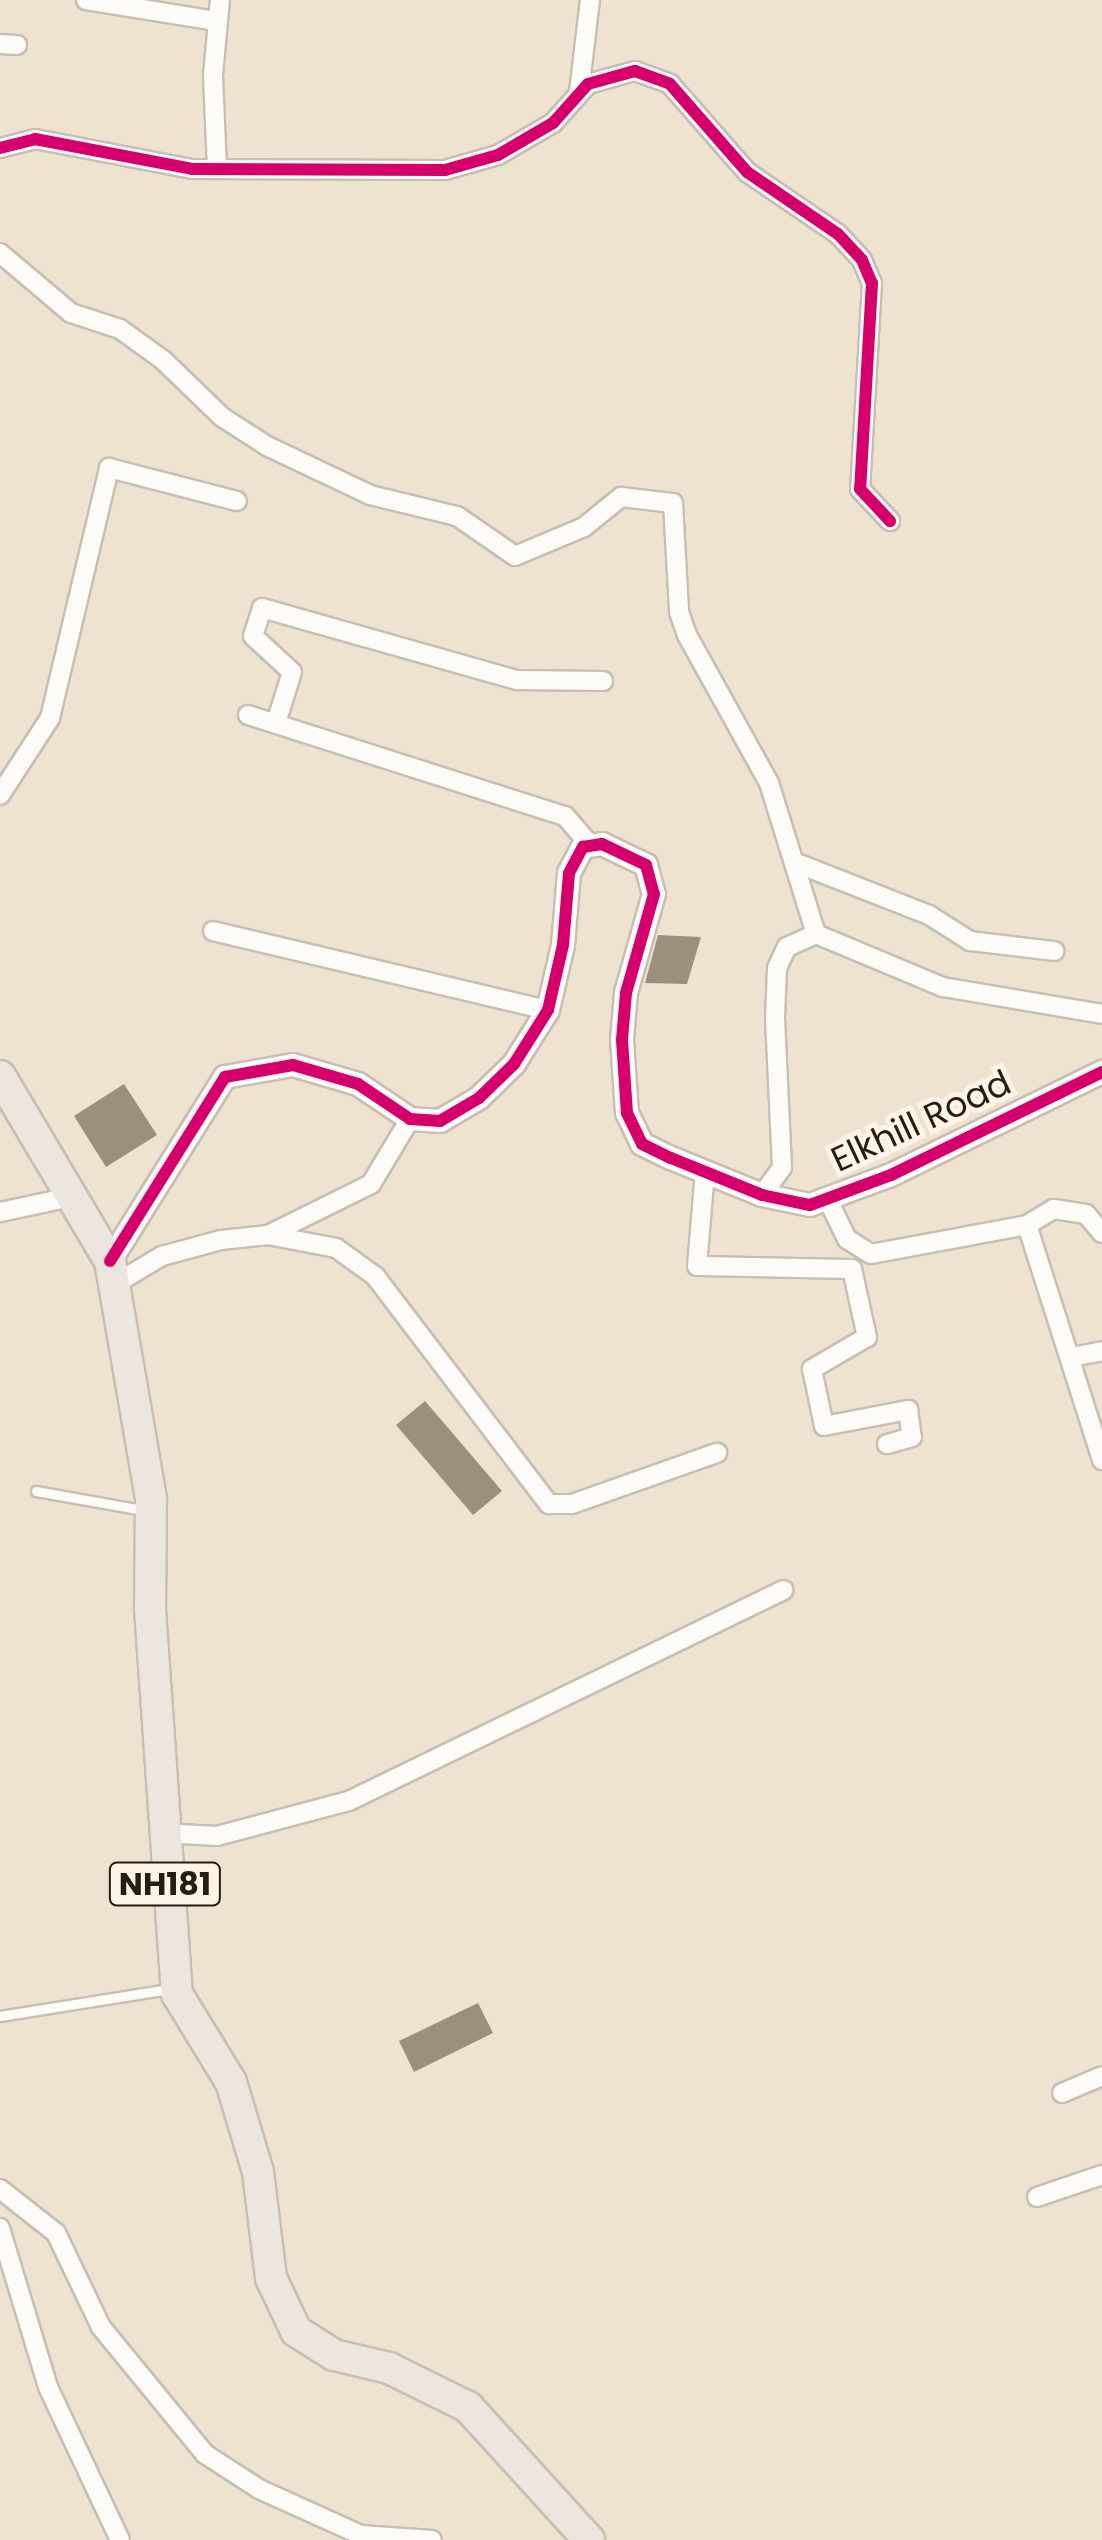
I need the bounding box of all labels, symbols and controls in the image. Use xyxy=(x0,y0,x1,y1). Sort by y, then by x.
street label: Elkhill Road xyxy=(825,1061,1017,1181)
road number: NH181 xyxy=(108,1857,222,1911)

